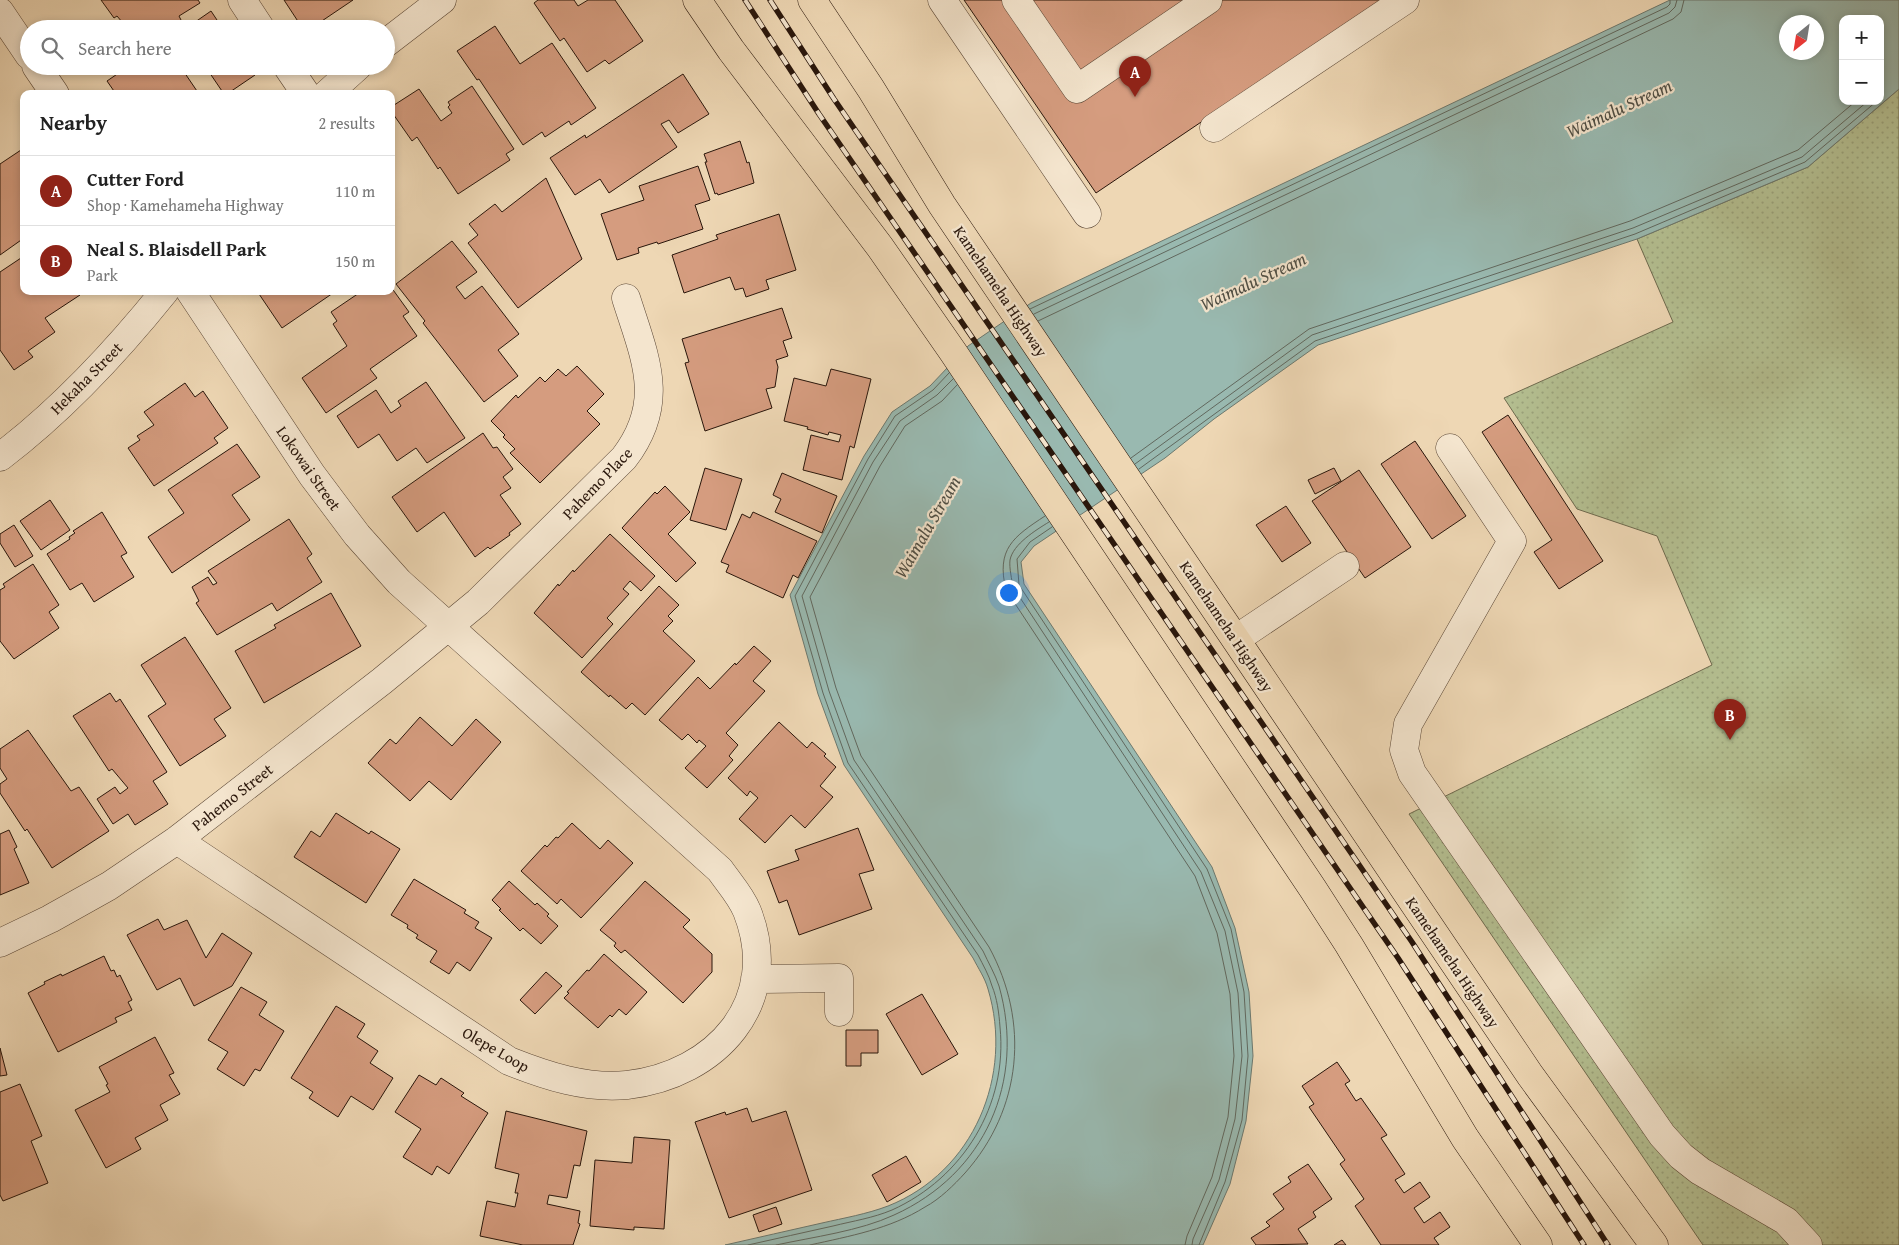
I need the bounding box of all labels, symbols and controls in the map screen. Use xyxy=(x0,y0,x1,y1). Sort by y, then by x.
north arrow xyxy=(1779,15,1824,60)
map controls xyxy=(1839,15,1884,105)
button: + xyxy=(1839,15,1884,60)
search box xyxy=(20,20,395,75)
icon: search xyxy=(38,34,66,62)
text: Search here xyxy=(78,34,172,62)
pin: A xyxy=(1119,56,1151,97)
button: − xyxy=(1839,60,1884,105)
water label: Waimalu Stream xyxy=(1562,72,1676,144)
text: Nearby xyxy=(40,107,107,138)
text: 2 results xyxy=(318,111,375,135)
text: Cutter Ford xyxy=(87,165,184,193)
text: A xyxy=(51,179,61,203)
text: 110 m xyxy=(335,179,375,203)
text: Shop · Kamehameha Highway xyxy=(87,193,284,217)
street label: Kamehameha Highway xyxy=(948,221,1054,361)
text: Neal S. Blaisdell Park xyxy=(87,235,266,263)
water label: Waimalu Stream xyxy=(1196,245,1310,317)
text: B xyxy=(51,249,61,273)
text: 150 m xyxy=(335,249,375,273)
text: Park xyxy=(87,263,118,287)
street label: Hekaha Street xyxy=(44,336,128,420)
street label: Lokowai Street xyxy=(271,421,347,516)
street label: Pahemo Place xyxy=(556,441,638,525)
water label: Waimalu Stream xyxy=(887,471,967,583)
street label: Kamehameha Highway xyxy=(1174,556,1280,696)
your location xyxy=(996,580,1022,606)
pin: B xyxy=(1714,699,1746,740)
street label: Pahemo Street xyxy=(186,757,278,837)
street label: Kamehameha Highway xyxy=(1400,892,1506,1032)
street label: Olepe Loop xyxy=(458,1020,534,1078)

